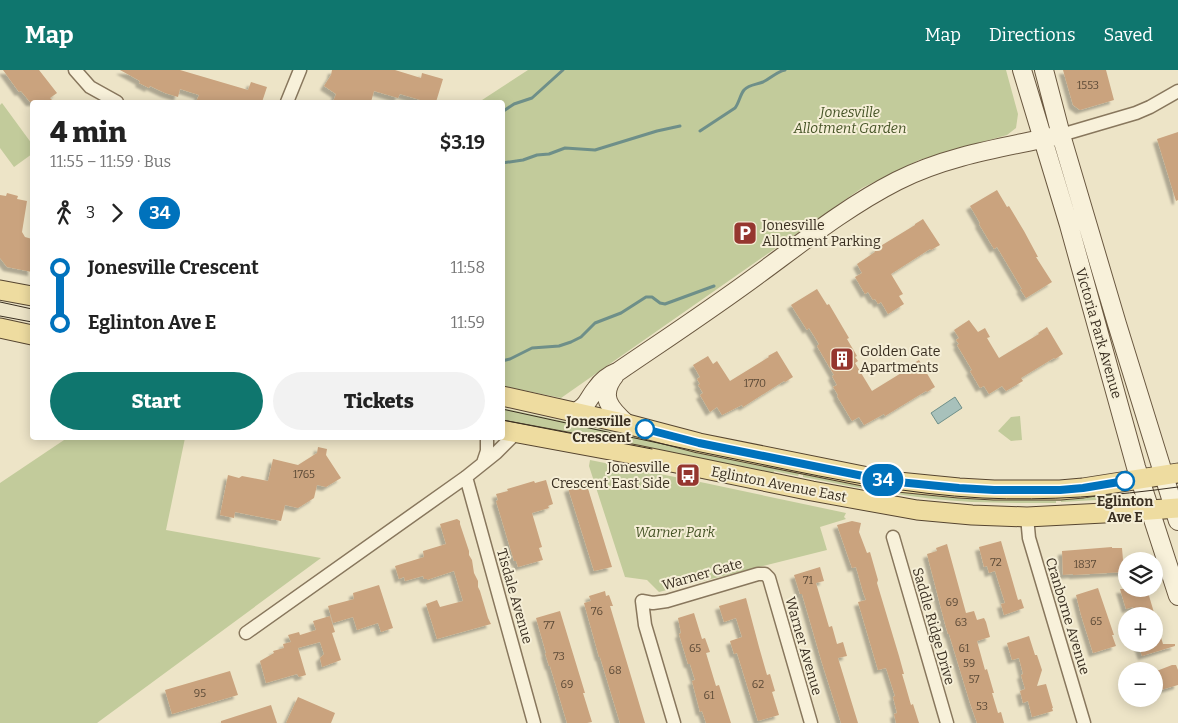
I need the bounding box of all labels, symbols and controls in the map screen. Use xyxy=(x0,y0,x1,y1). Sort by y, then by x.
text: Map xyxy=(25,21,74,49)
text: Map xyxy=(925,24,961,46)
text: Directions xyxy=(989,24,1076,46)
text: Saved xyxy=(1104,24,1153,46)
house number: 1553 xyxy=(1077,79,1099,92)
park label: Jonesville Allotment Garden xyxy=(793,104,906,137)
text: 4 min xyxy=(50,116,126,149)
text: $3.19 xyxy=(440,131,485,154)
text: 11:55 – 11:59 · Bus xyxy=(50,152,171,171)
icon: walk xyxy=(50,199,78,227)
icon: forward xyxy=(103,199,131,227)
text: 34 xyxy=(149,202,170,224)
text: 3 xyxy=(86,203,95,222)
place label: Jonesville Allotment Parking xyxy=(761,217,881,250)
parking icon: Jonesville Allotment Parking xyxy=(732,220,758,246)
text: Jonesville Crescent xyxy=(88,256,259,279)
text: 11:58 xyxy=(450,258,485,277)
street label: Victoria Park Avenue xyxy=(1072,266,1125,400)
text: Eglinton Ave E xyxy=(88,311,216,334)
text: 11:59 xyxy=(451,313,485,332)
place label: Golden Gate Apartments xyxy=(860,343,940,376)
building icon: Golden Gate Apartments xyxy=(829,346,855,372)
button: Start xyxy=(50,372,263,430)
button: Tickets xyxy=(273,372,485,430)
house number: 1770 xyxy=(744,377,766,390)
place label: Jonesville Crescent xyxy=(565,413,631,446)
marker: Jonesville Crescent xyxy=(635,419,655,439)
place label: Jonesville Crescent East Side xyxy=(551,459,670,492)
bus stop icon: Jonesville Crescent East Side xyxy=(675,462,701,488)
street label: Eglinton Avenue East xyxy=(710,463,848,506)
line badge: 34 xyxy=(860,464,906,496)
house number: 1765 xyxy=(293,468,315,481)
text: 34 xyxy=(872,469,894,491)
marker: Eglinton Ave E xyxy=(1115,471,1135,491)
place label: Eglinton Ave E xyxy=(1097,493,1153,526)
park label: Warner Park xyxy=(635,524,715,541)
street label: Tisdale Avenue xyxy=(493,547,536,646)
map controls xyxy=(1118,552,1163,707)
button: layers xyxy=(1118,552,1163,597)
street label: Warner Gate xyxy=(660,555,744,594)
house number: 72 xyxy=(990,556,1002,569)
street label: Cranborne Avenue xyxy=(1042,556,1093,677)
house number: 1837 xyxy=(1074,558,1097,571)
street label: Saddle Ridge Drive xyxy=(909,566,958,687)
house number: 71 xyxy=(803,574,814,587)
street label: Warner Avenue xyxy=(781,595,826,697)
house number: 69 xyxy=(946,596,958,609)
house number: 76 xyxy=(591,605,603,618)
button: + xyxy=(1118,607,1163,652)
house number: 65 xyxy=(1090,615,1102,628)
house number: 63 xyxy=(955,616,967,629)
house number: 77 xyxy=(543,619,555,632)
house number: 65 xyxy=(689,642,701,655)
house number: 61 xyxy=(959,642,970,655)
house number: 73 xyxy=(553,650,565,663)
house number: 59 xyxy=(963,657,975,670)
button: − xyxy=(1118,662,1163,707)
house number: 68 xyxy=(608,664,622,677)
house number: 57 xyxy=(968,673,980,686)
house number: 69 xyxy=(561,678,573,691)
house number: 62 xyxy=(752,678,764,691)
house number: 95 xyxy=(194,687,206,700)
house number: 61 xyxy=(704,689,715,702)
house number: 53 xyxy=(976,700,988,713)

